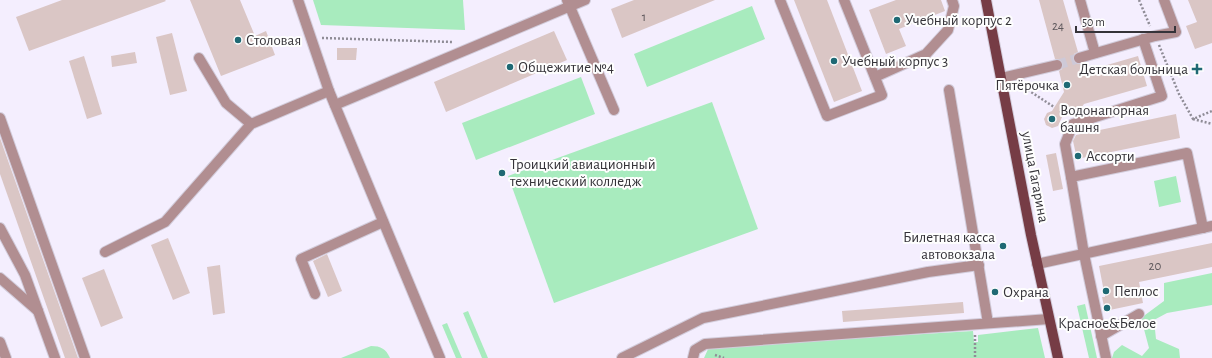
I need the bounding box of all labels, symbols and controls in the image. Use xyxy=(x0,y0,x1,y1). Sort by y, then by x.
scale bar xyxy=(1076,8,1175,34)
house number: 1 xyxy=(642,11,646,24)
place label: Учебный корпус 2 xyxy=(905,13,1012,28)
marker: Учебный корпус 2 xyxy=(892,15,902,25)
text: 50 m xyxy=(1082,16,1105,28)
house number: 24 xyxy=(1052,20,1064,33)
place label: Столовая xyxy=(246,33,301,48)
marker: Столовая xyxy=(233,35,243,45)
place label: Учебный корпус 3 xyxy=(842,54,948,69)
marker: Учебный корпус 3 xyxy=(829,56,839,66)
place label: Общежитие №4 xyxy=(518,60,614,75)
marker: Общежитие №4 xyxy=(505,62,515,72)
place label: Детская больница xyxy=(1079,62,1188,77)
marker: Детская больница xyxy=(1191,63,1203,75)
place label: Пятёрочка xyxy=(995,78,1059,93)
marker: Пятёрочка xyxy=(1062,80,1072,90)
place label: Водонапорная башня xyxy=(1060,103,1149,135)
marker: Водонапорная башня xyxy=(1047,114,1057,124)
street label: улица Гагарина xyxy=(1019,129,1051,224)
place label: Ассорти xyxy=(1086,149,1135,164)
marker: Ассорти xyxy=(1073,151,1083,161)
place label: Троицкий авиационный технический колледж xyxy=(509,157,656,189)
marker: Троицкий авиационный технический колледж xyxy=(497,168,507,178)
place label: Билетная касса автовокзала xyxy=(903,230,995,262)
marker: Билетная касса автовокзала xyxy=(998,241,1008,251)
house number: 20 xyxy=(1149,260,1162,273)
place label: Пеплос xyxy=(1114,284,1159,299)
place label: Охрана xyxy=(1003,285,1049,300)
marker: Пеплос xyxy=(1101,286,1111,296)
marker: Охрана xyxy=(990,287,1000,297)
marker: Красное&Белое xyxy=(1102,303,1112,313)
place label: Красное&Белое xyxy=(1058,316,1156,331)

